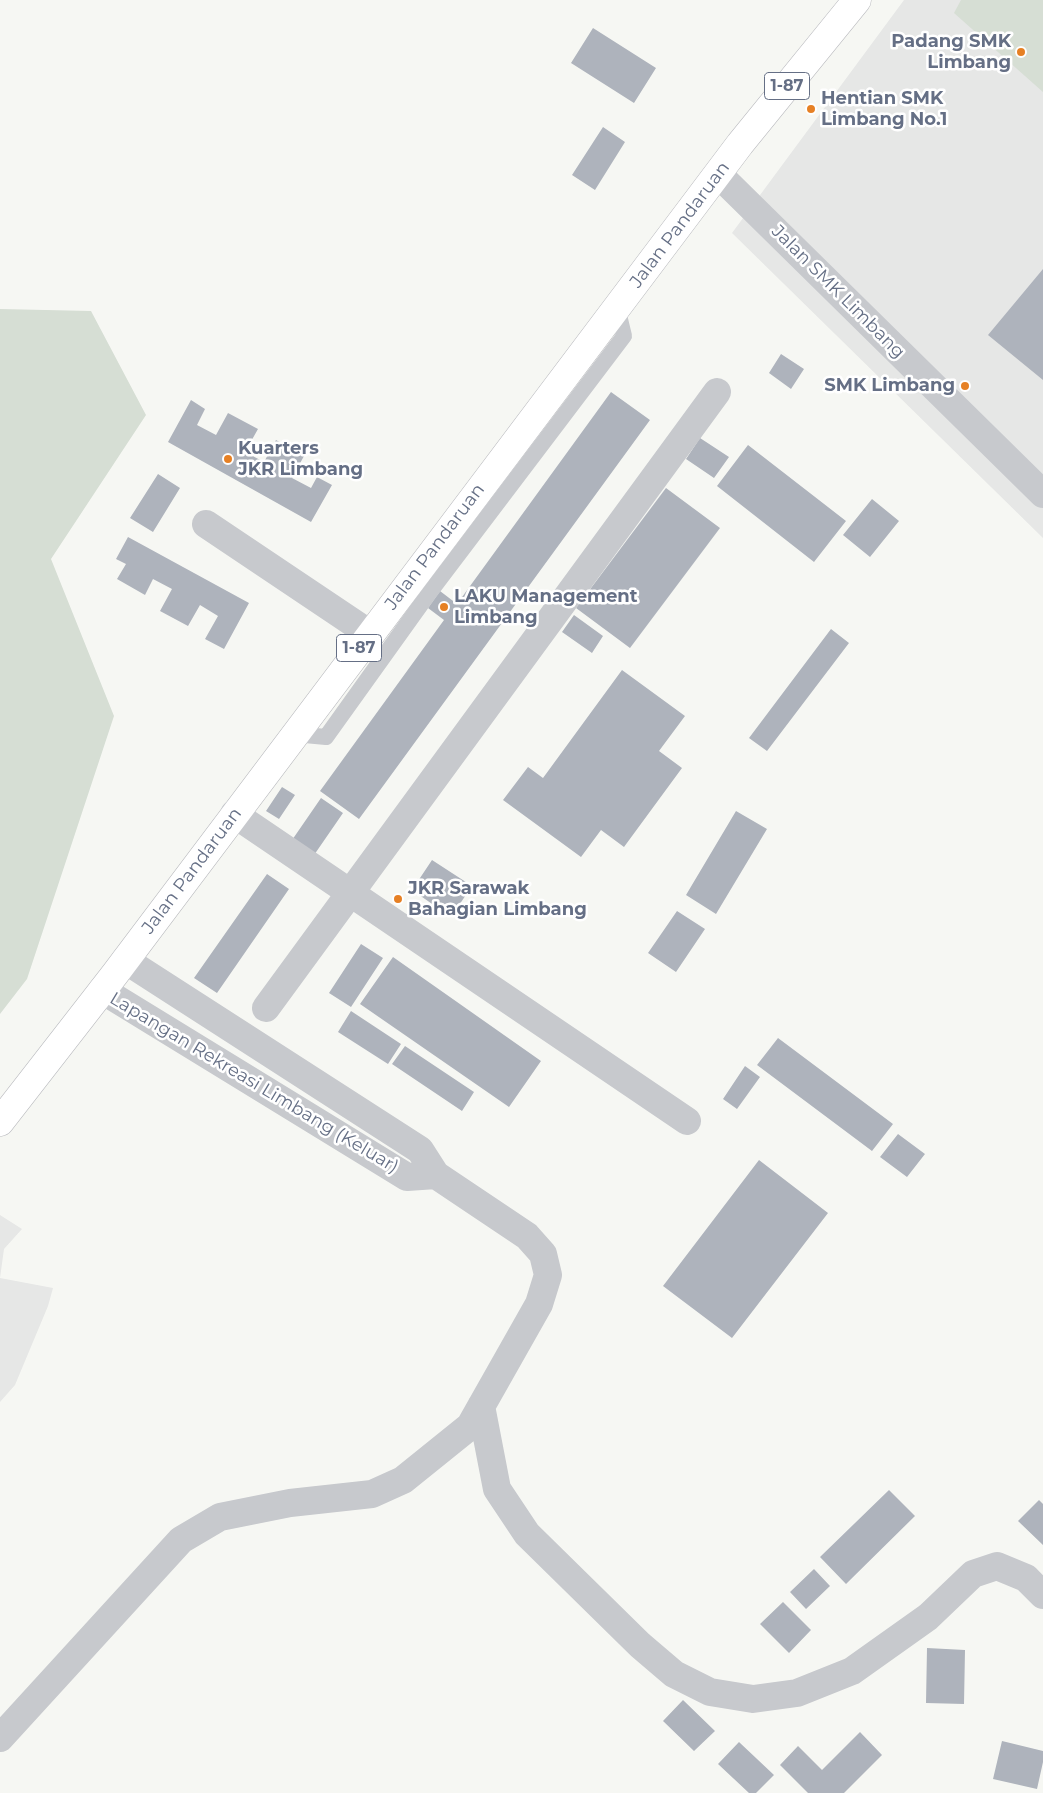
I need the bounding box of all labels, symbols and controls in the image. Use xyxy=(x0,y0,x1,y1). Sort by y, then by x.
place label: Padang SMK Limbang xyxy=(891,31,1011,74)
marker: Padang SMK Limbang xyxy=(1015,46,1027,58)
road number: 1-87 xyxy=(764,72,810,100)
place label: Hentian SMK Limbang No.1 xyxy=(821,88,947,130)
marker: Hentian SMK Limbang No.1 xyxy=(805,103,817,115)
street label: Jalan Pandaruan xyxy=(626,158,734,292)
street label: Jalan SMK Limbang xyxy=(767,221,909,363)
place label: SMK Limbang xyxy=(824,375,955,397)
marker: SMK Limbang xyxy=(959,380,971,392)
place label: Kuarters JKR Limbang xyxy=(238,438,363,480)
marker: Kuarters JKR Limbang xyxy=(222,453,234,465)
street label: Jalan Pandaruan xyxy=(381,480,489,614)
place label: LAKU Management Limbang xyxy=(454,586,638,628)
marker: LAKU Management Limbang xyxy=(438,601,450,613)
road number: 1-87 xyxy=(336,634,382,661)
street label: Jalan Pandaruan xyxy=(138,804,246,938)
place label: JKR Sarawak Bahagian Limbang xyxy=(408,878,587,921)
marker: JKR Sarawak Bahagian Limbang xyxy=(392,893,404,905)
street label: Lapangan Rekreasi Limbang (Keluar) xyxy=(106,988,402,1178)

